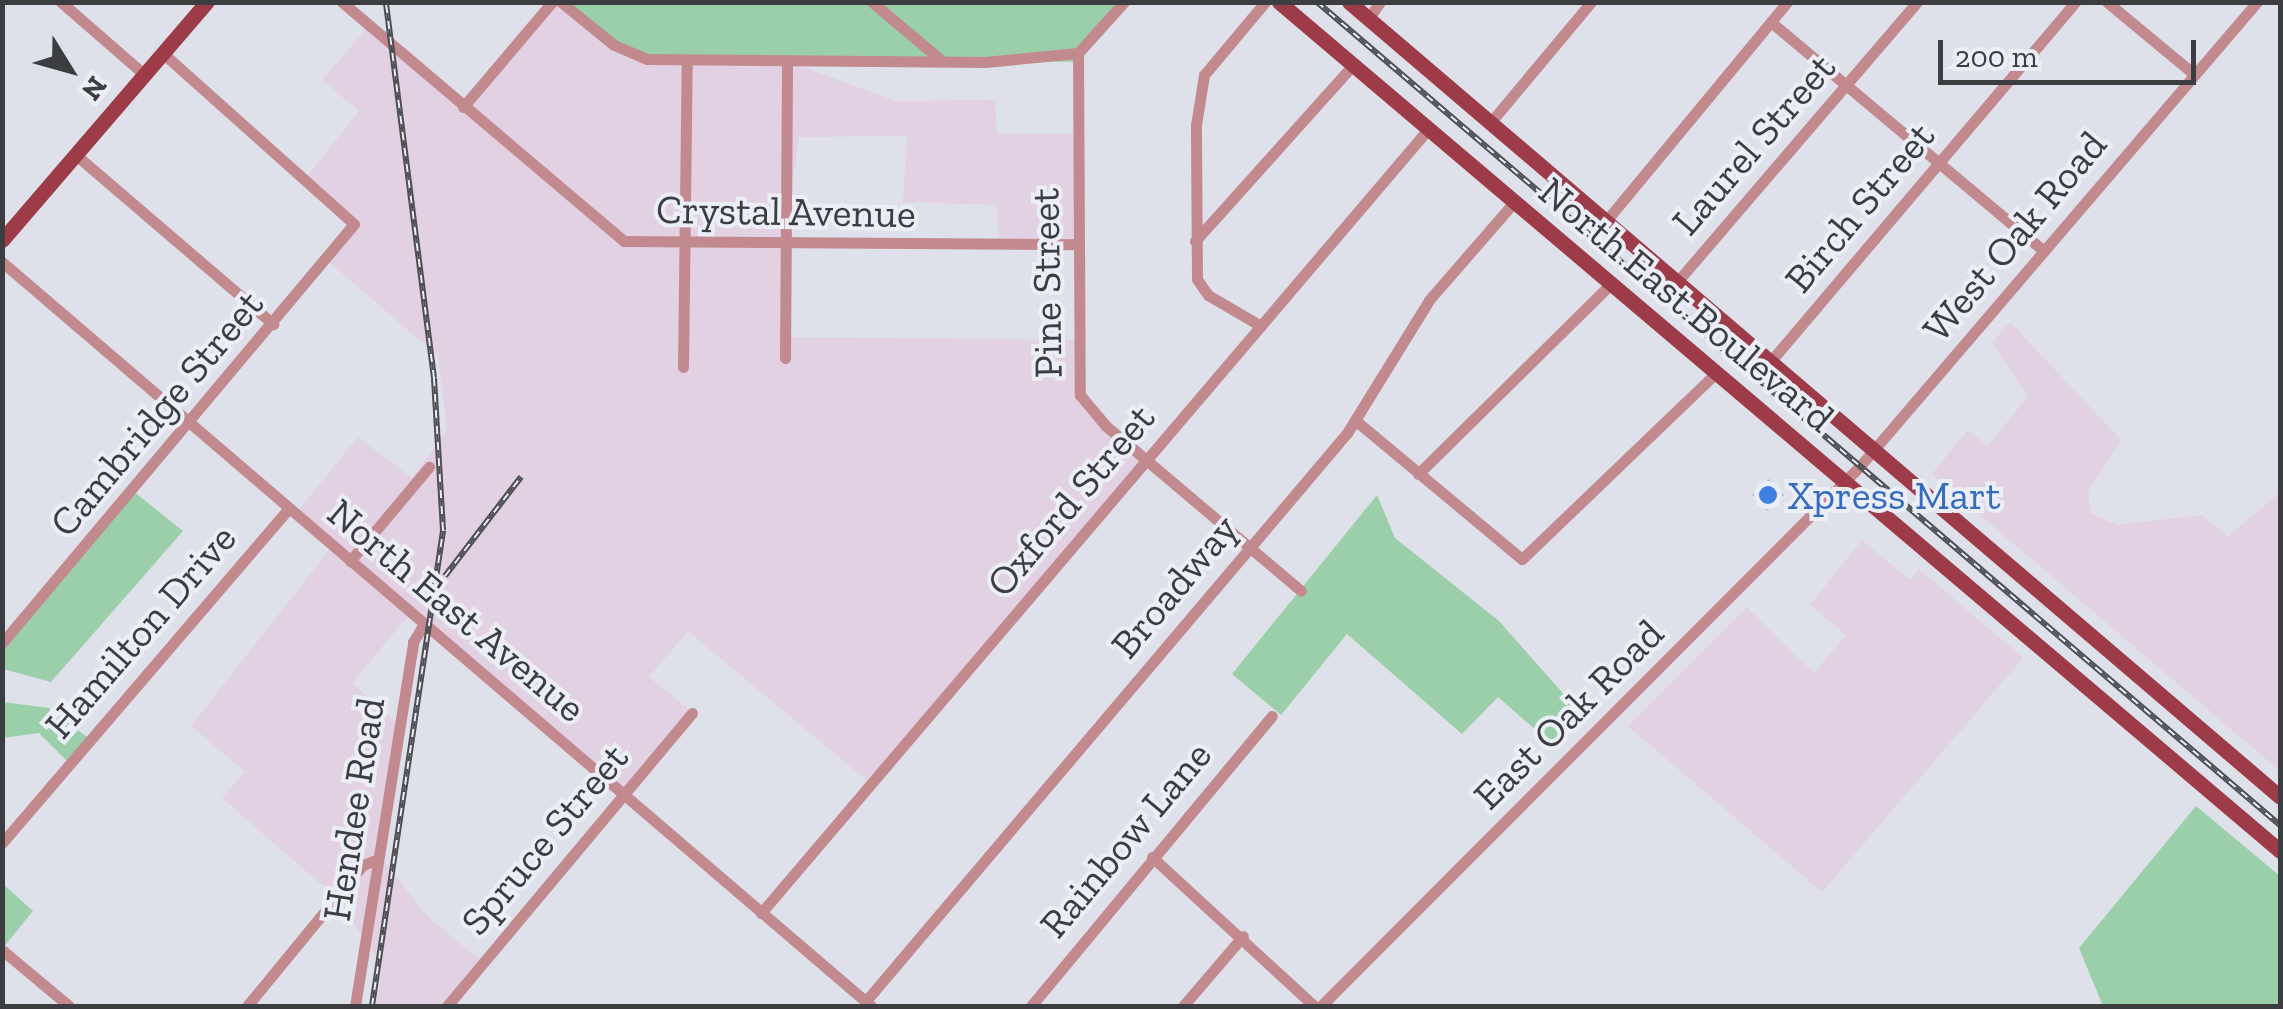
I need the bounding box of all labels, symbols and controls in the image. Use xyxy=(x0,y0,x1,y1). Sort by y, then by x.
north arrow xyxy=(20,20,120,120)
scale bar xyxy=(1943,20,2200,82)
text: 200 m xyxy=(1955,39,2038,75)
street label: Laurel Street xyxy=(1661,44,1845,244)
text: N xyxy=(75,70,114,107)
street label: Birch Street xyxy=(1774,112,1944,302)
street label: West Oak Road xyxy=(1912,121,2116,351)
street label: North East Boulevard xyxy=(1530,166,1844,442)
street label: Crystal Avenue xyxy=(655,185,917,237)
street label: Pine Street xyxy=(1020,187,1072,379)
street label: Cambridge Street xyxy=(39,280,273,546)
street label: Oxford Street xyxy=(976,394,1164,606)
place label: Xpress Mart xyxy=(1788,471,2001,519)
marker: Xpress Mart xyxy=(1757,484,1779,506)
street label: North East Avenue xyxy=(318,488,596,732)
street label: Broadway xyxy=(1100,505,1248,667)
street label: Hamilton Drive xyxy=(34,515,246,747)
street label: East Oak Road xyxy=(1463,609,1673,819)
street label: Hendee Road xyxy=(312,694,394,924)
street label: Rainbow Lane xyxy=(1029,731,1221,947)
street label: Spruce Street xyxy=(450,734,638,944)

